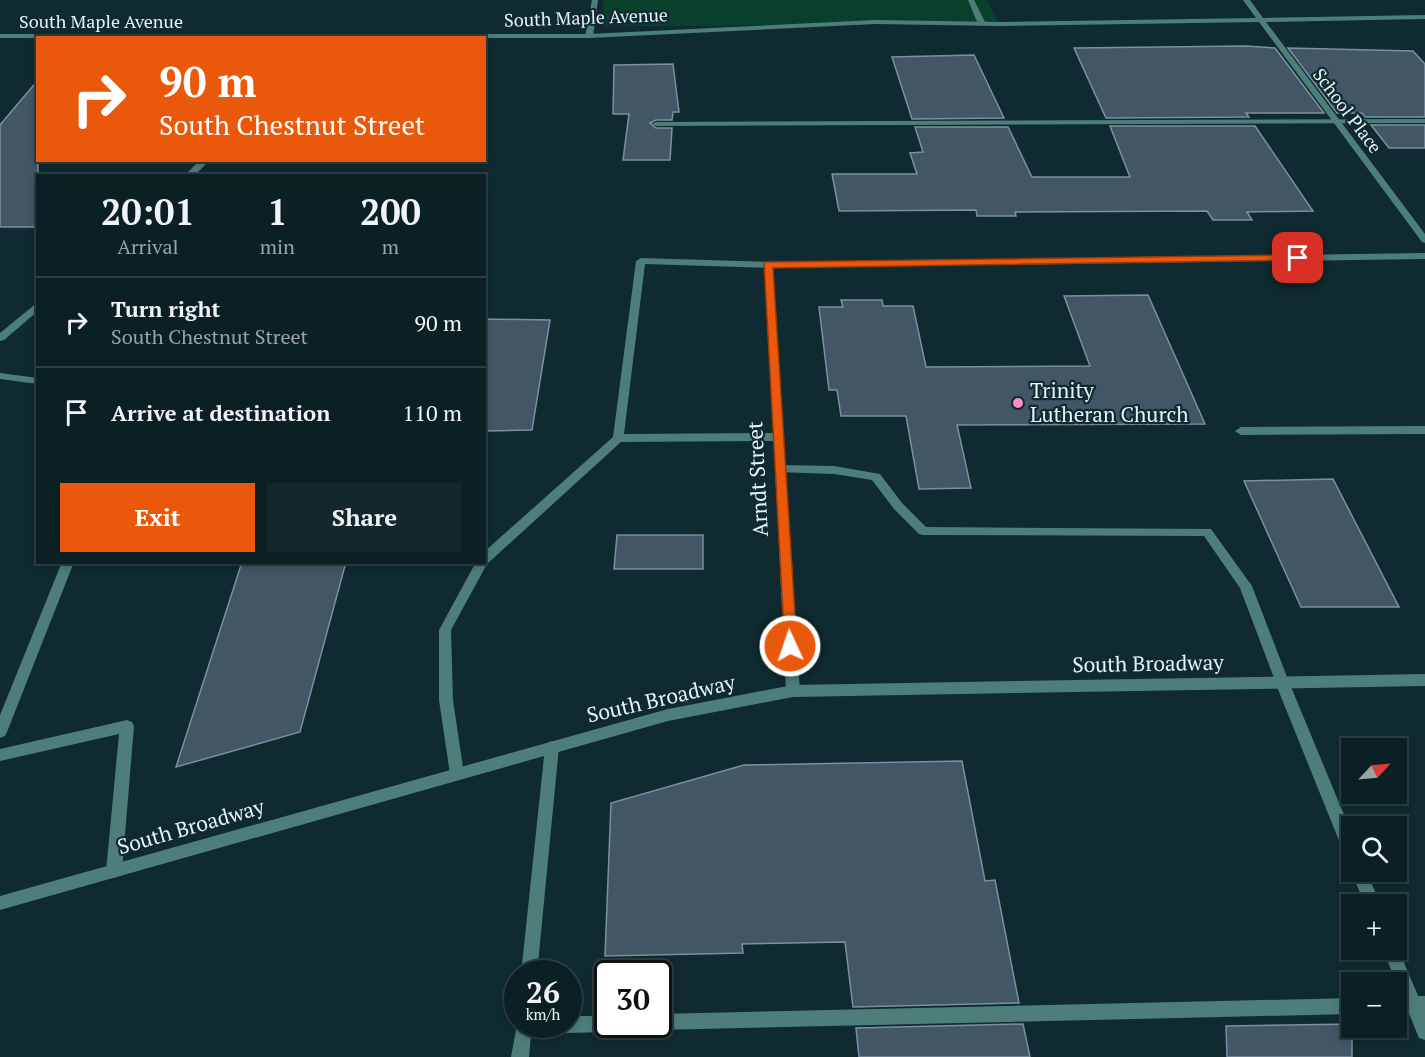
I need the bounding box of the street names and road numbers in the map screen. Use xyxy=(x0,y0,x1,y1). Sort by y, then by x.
street label: South Maple Avenue xyxy=(504,2,668,32)
street label: South Maple Avenue xyxy=(19,9,183,33)
street label: School Place xyxy=(1308,63,1388,158)
street label: Arndt Street xyxy=(740,420,774,537)
street label: South Broadway xyxy=(1072,648,1224,678)
street label: South Broadway xyxy=(584,667,738,729)
street label: South Broadway xyxy=(114,792,268,860)

